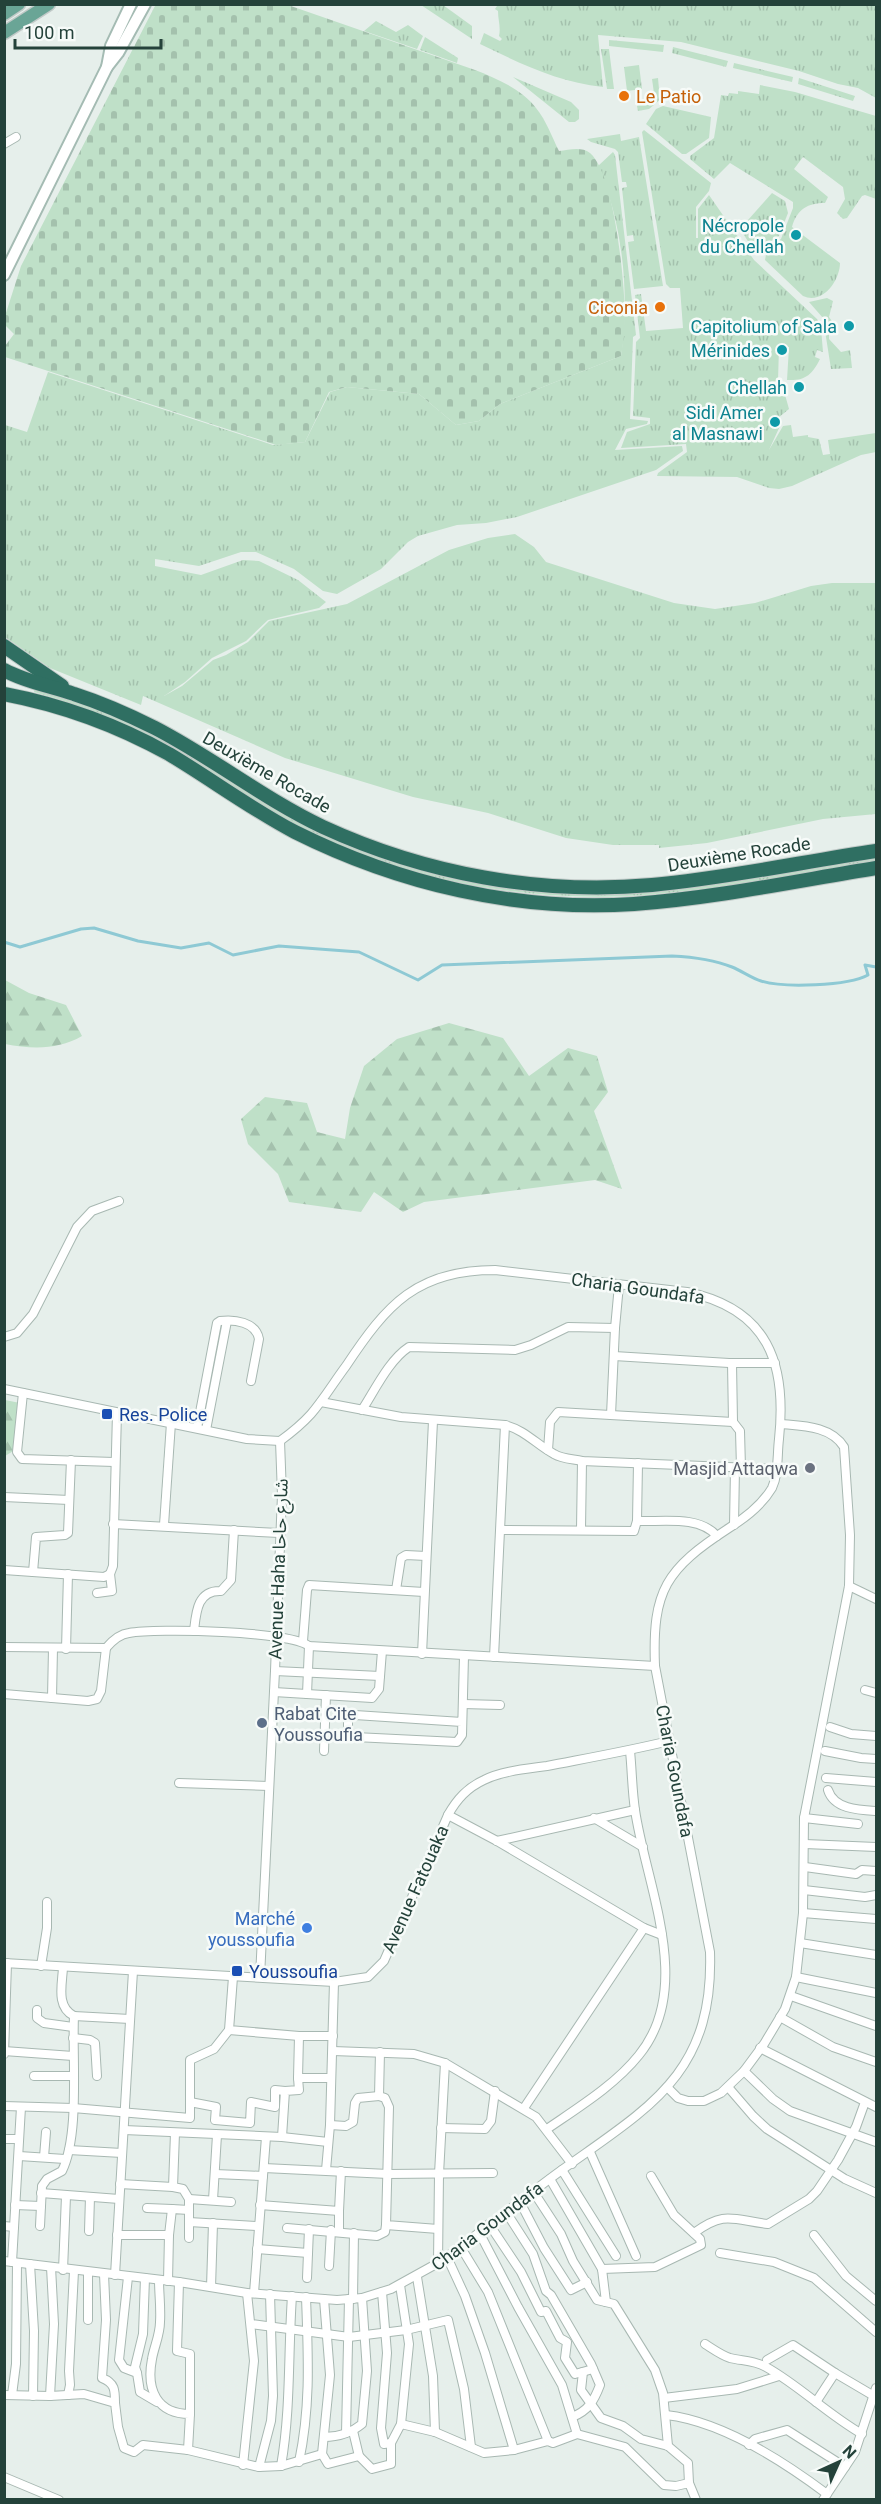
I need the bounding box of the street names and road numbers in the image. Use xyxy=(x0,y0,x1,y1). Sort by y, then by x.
street label: Deuxième Rocade xyxy=(199,727,335,817)
street label: Deuxième Rocade xyxy=(666,832,812,876)
street label: Charia Goundafa xyxy=(570,1268,706,1308)
street label: Avenue Haha شارع حاحا xyxy=(264,1478,296,1660)
street label: Charia Goundafa xyxy=(652,1703,698,1839)
street label: Avenue Fatouaka xyxy=(377,1822,453,1956)
street label: Charia Goundafa xyxy=(427,2177,547,2275)

